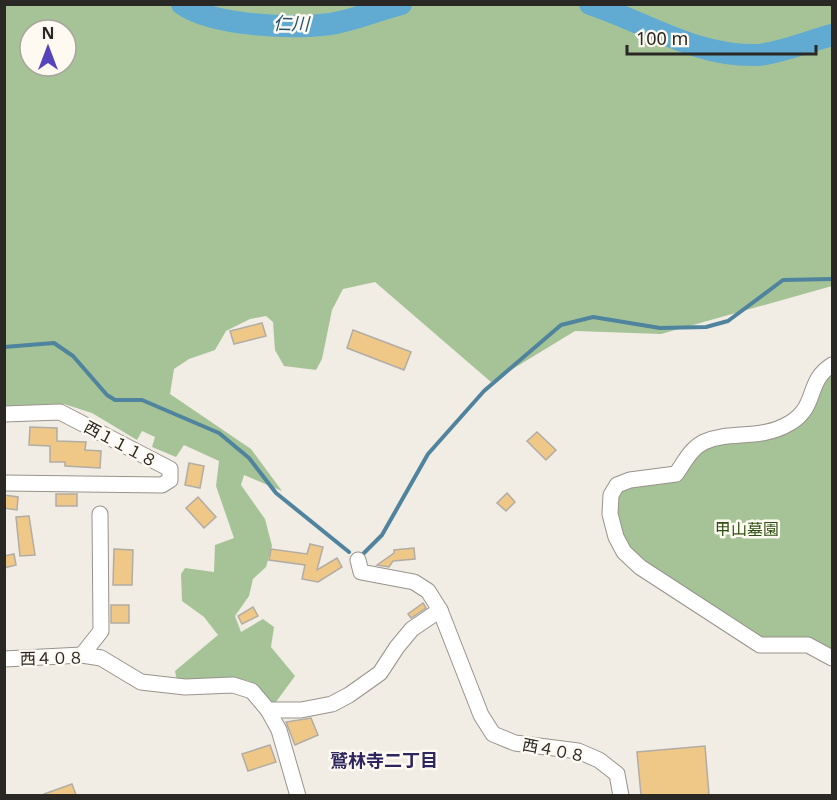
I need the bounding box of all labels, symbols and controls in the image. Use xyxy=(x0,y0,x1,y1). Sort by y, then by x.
water label: 仁川 xyxy=(273,11,311,35)
north arrow xyxy=(18,18,78,78)
scale bar xyxy=(627,18,816,56)
text: N xyxy=(41,22,55,44)
text: 100 m xyxy=(636,26,688,50)
street label: 西１１１８ xyxy=(81,416,161,472)
park label: 甲山墓園 xyxy=(715,518,779,540)
street label: 西４０８ xyxy=(20,646,84,670)
street label: 西４０８ xyxy=(520,733,588,767)
district label: 鷲林寺二丁目 xyxy=(330,748,438,772)

